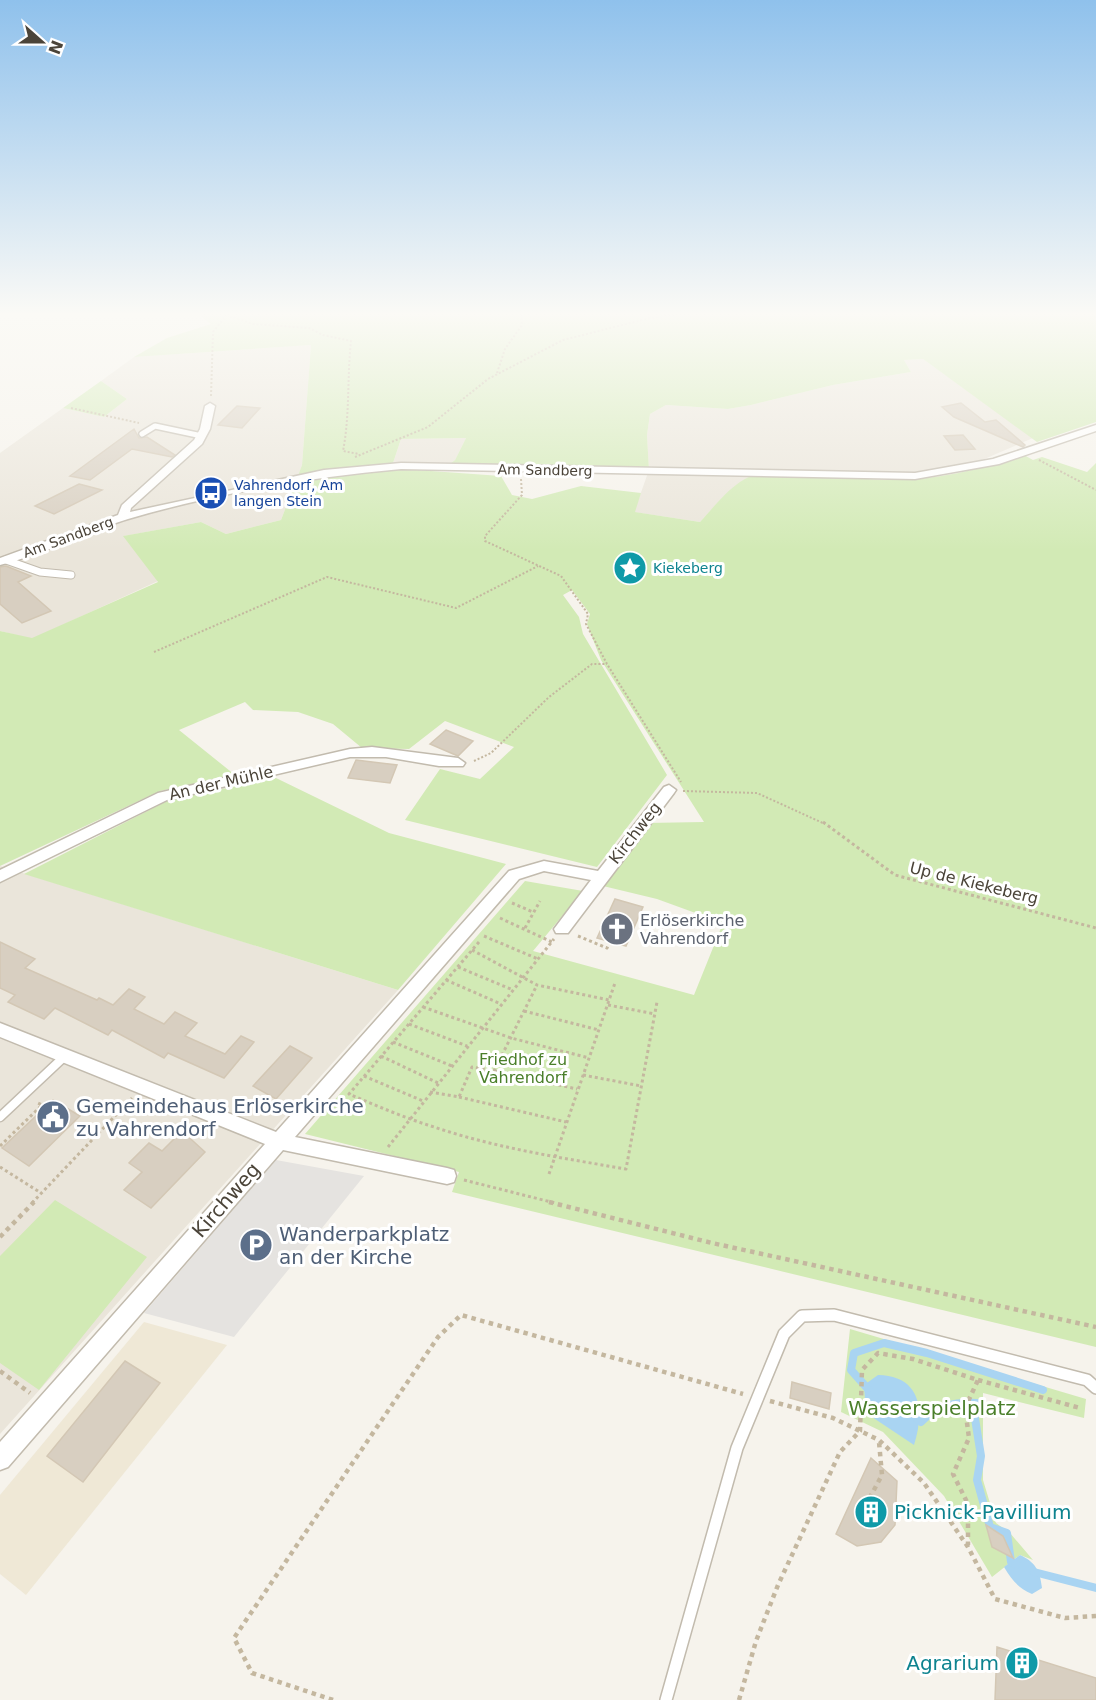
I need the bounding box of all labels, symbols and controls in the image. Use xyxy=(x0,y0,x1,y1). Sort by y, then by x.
north arrow xyxy=(12,12,72,72)
text: N xyxy=(44,38,67,57)
street label: Am Sandberg xyxy=(497,461,593,479)
bus stop icon: Vahrendorf, Am langen Stein xyxy=(193,475,229,511)
place label: Vahrendorf, Am langen Stein xyxy=(234,477,343,509)
street label: Am Sandberg xyxy=(21,513,115,561)
place icon: Kiekeberg xyxy=(612,550,648,586)
place label: Kiekeberg xyxy=(653,560,723,576)
street label: An der Mühle xyxy=(167,762,275,804)
street label: Kirchweg xyxy=(605,798,665,868)
street label: Up de Kiekeberg xyxy=(908,858,1040,908)
church icon: Erlöserkirche Vahrendorf xyxy=(599,911,635,947)
place label: Erlöserkirche Vahrendorf xyxy=(640,911,744,948)
park label: Friedhof zu Vahrendorf xyxy=(479,1050,567,1087)
place label: Gemeindehaus Erlöserkirche zu Vahrendorf xyxy=(76,1094,364,1141)
public building icon: Gemeindehaus Erlöserkirche zu Vahrendorf xyxy=(35,1099,71,1135)
street label: Kirchweg xyxy=(187,1158,265,1242)
place label: Wanderparkplatz an der Kirche xyxy=(279,1222,449,1269)
parking icon: Wanderparkplatz an der Kirche xyxy=(238,1227,274,1263)
park label: Wasserspielplatz xyxy=(848,1396,1016,1420)
building icon: Picknick-Pavillium xyxy=(853,1494,889,1530)
place label: Picknick-Pavillium xyxy=(894,1500,1071,1524)
building icon: Agrarium xyxy=(1004,1645,1040,1681)
place label: Agrarium xyxy=(906,1651,999,1675)

